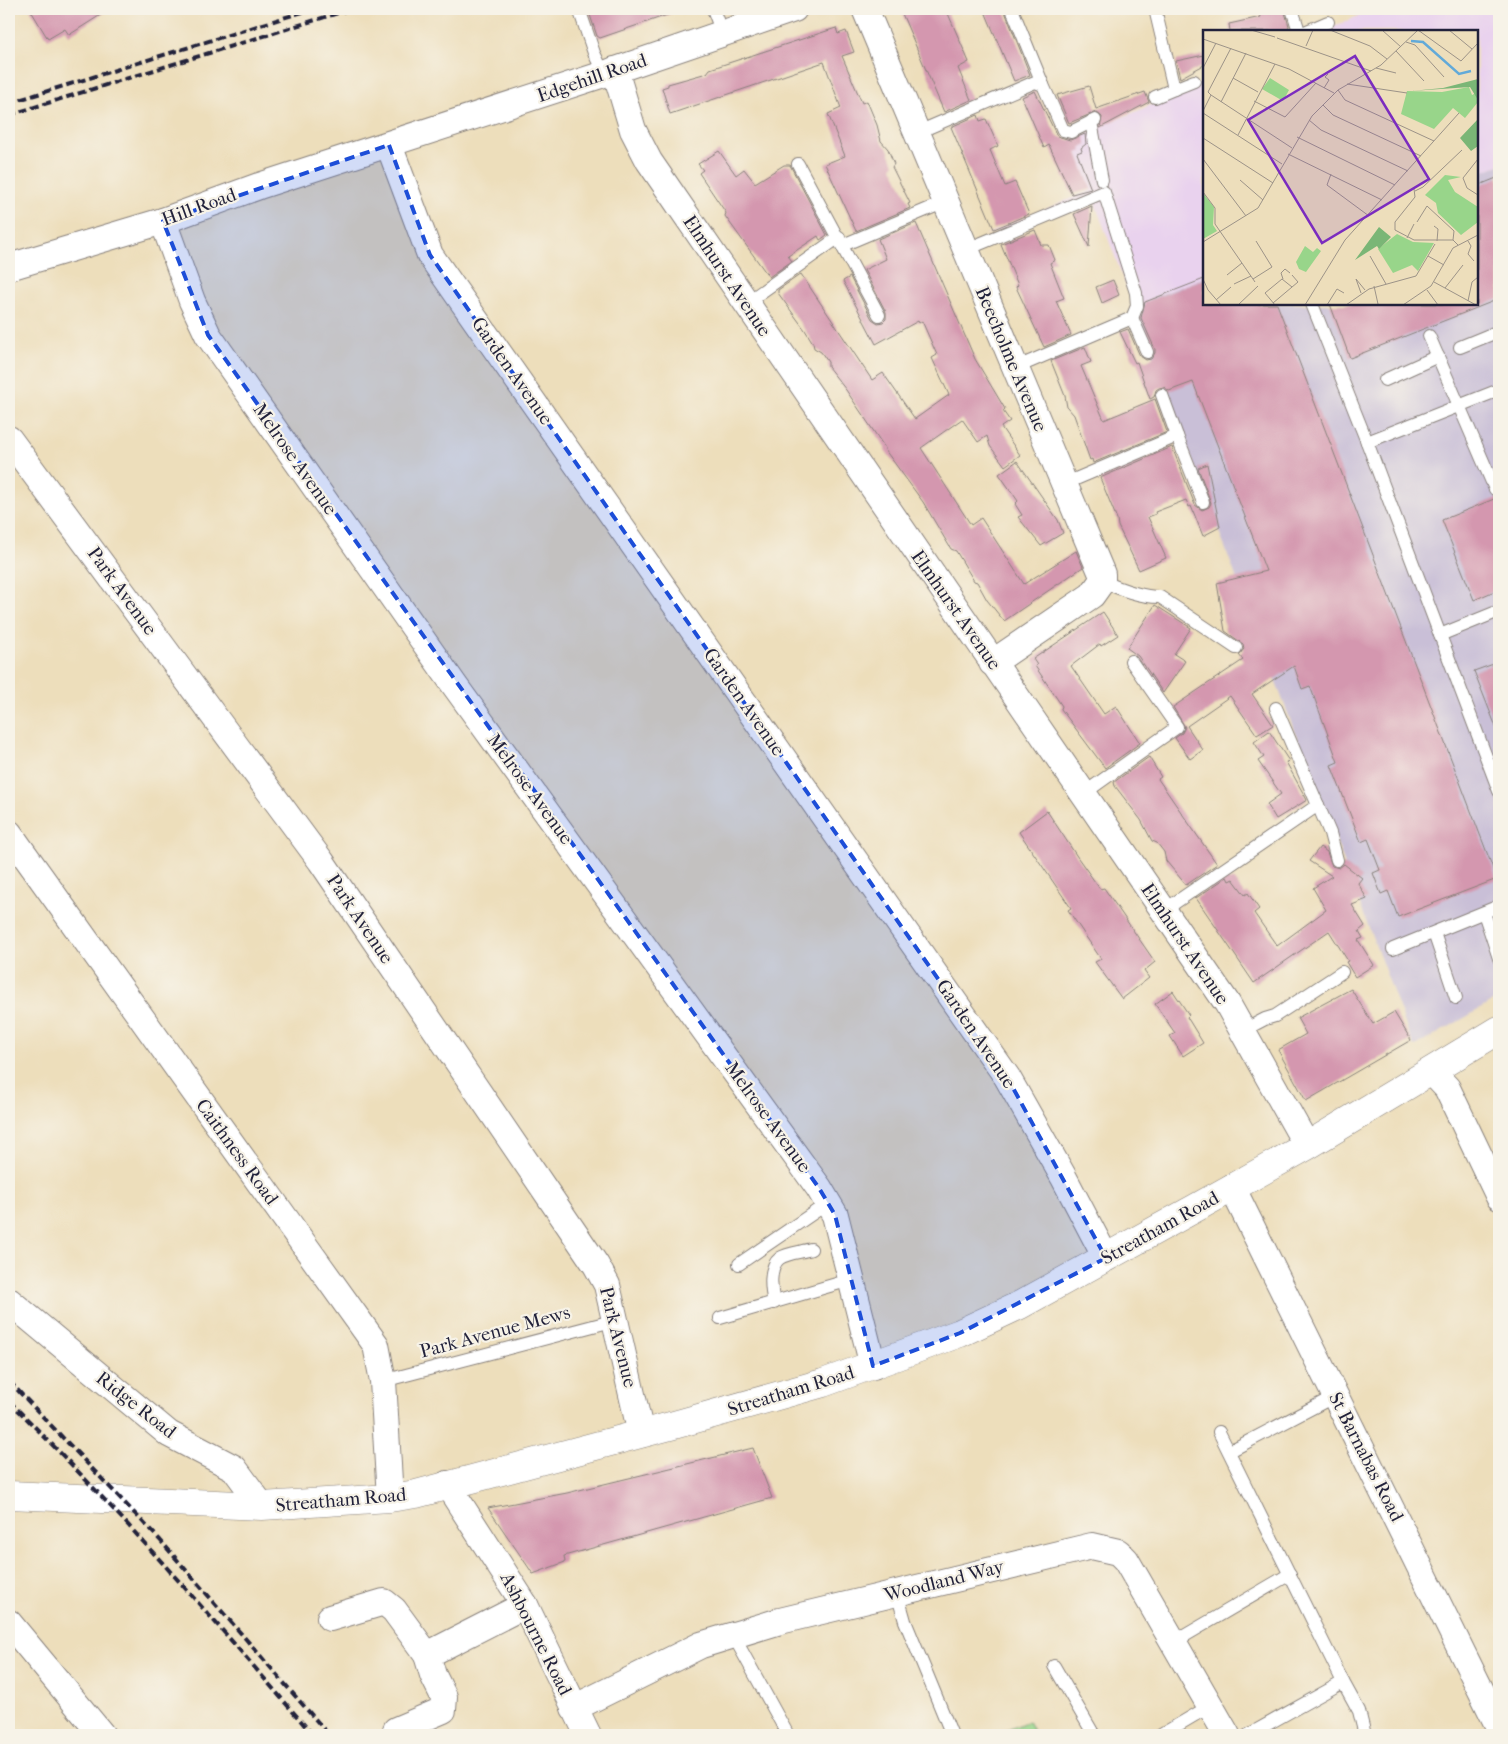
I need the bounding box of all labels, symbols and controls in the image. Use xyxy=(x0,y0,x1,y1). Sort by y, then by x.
inset map xyxy=(1203,30,1478,305)
street label: Edgehill Road xyxy=(534,49,650,107)
street label: Hill Road xyxy=(159,183,240,231)
street label: Elmhurst Avenue xyxy=(678,211,776,341)
street label: Beecholme Avenue xyxy=(971,283,1051,435)
street label: Garden Avenue xyxy=(467,313,557,429)
street label: Melrose Avenue xyxy=(248,399,342,519)
street label: Park Avenue xyxy=(83,543,161,639)
street label: Elmhurst Avenue xyxy=(907,546,1005,674)
street label: Garden Avenue xyxy=(699,644,789,760)
street label: Melrose Avenue xyxy=(483,729,577,849)
street label: Park Avenue xyxy=(322,870,398,968)
street label: Elmhurst Avenue xyxy=(1136,879,1234,1009)
street label: Garden Avenue xyxy=(932,976,1020,1092)
street label: Melrose Avenue xyxy=(721,1057,815,1177)
street label: Caithness Road xyxy=(191,1095,283,1210)
street label: Streatham Road xyxy=(1097,1186,1223,1269)
street label: Park Avenue xyxy=(595,1284,641,1390)
street label: Park Avenue Mews xyxy=(417,1301,573,1363)
street label: Streatham Road xyxy=(725,1361,858,1421)
street label: Ridge Road xyxy=(92,1367,181,1443)
street label: St Barnabas Road xyxy=(1324,1389,1408,1526)
street label: Streatham Road xyxy=(275,1483,408,1517)
street label: Woodland Way xyxy=(881,1555,1007,1607)
street label: Ashbourne Road xyxy=(495,1568,577,1700)

